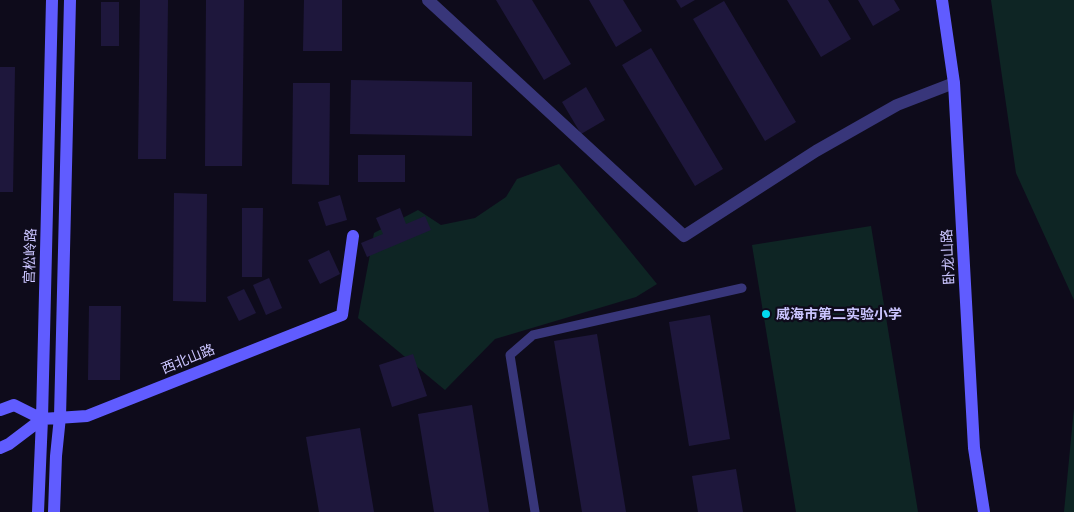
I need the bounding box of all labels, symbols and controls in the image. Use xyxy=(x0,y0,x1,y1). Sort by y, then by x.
street label: 宫松岭路 xyxy=(21,228,39,284)
street label: 卧龙山路 xyxy=(938,229,958,285)
place label: 威海市第二实验小学 xyxy=(776,306,902,322)
marker: 威海市第二实验小学 xyxy=(760,308,772,320)
street label: 西北山路 xyxy=(159,341,217,377)

